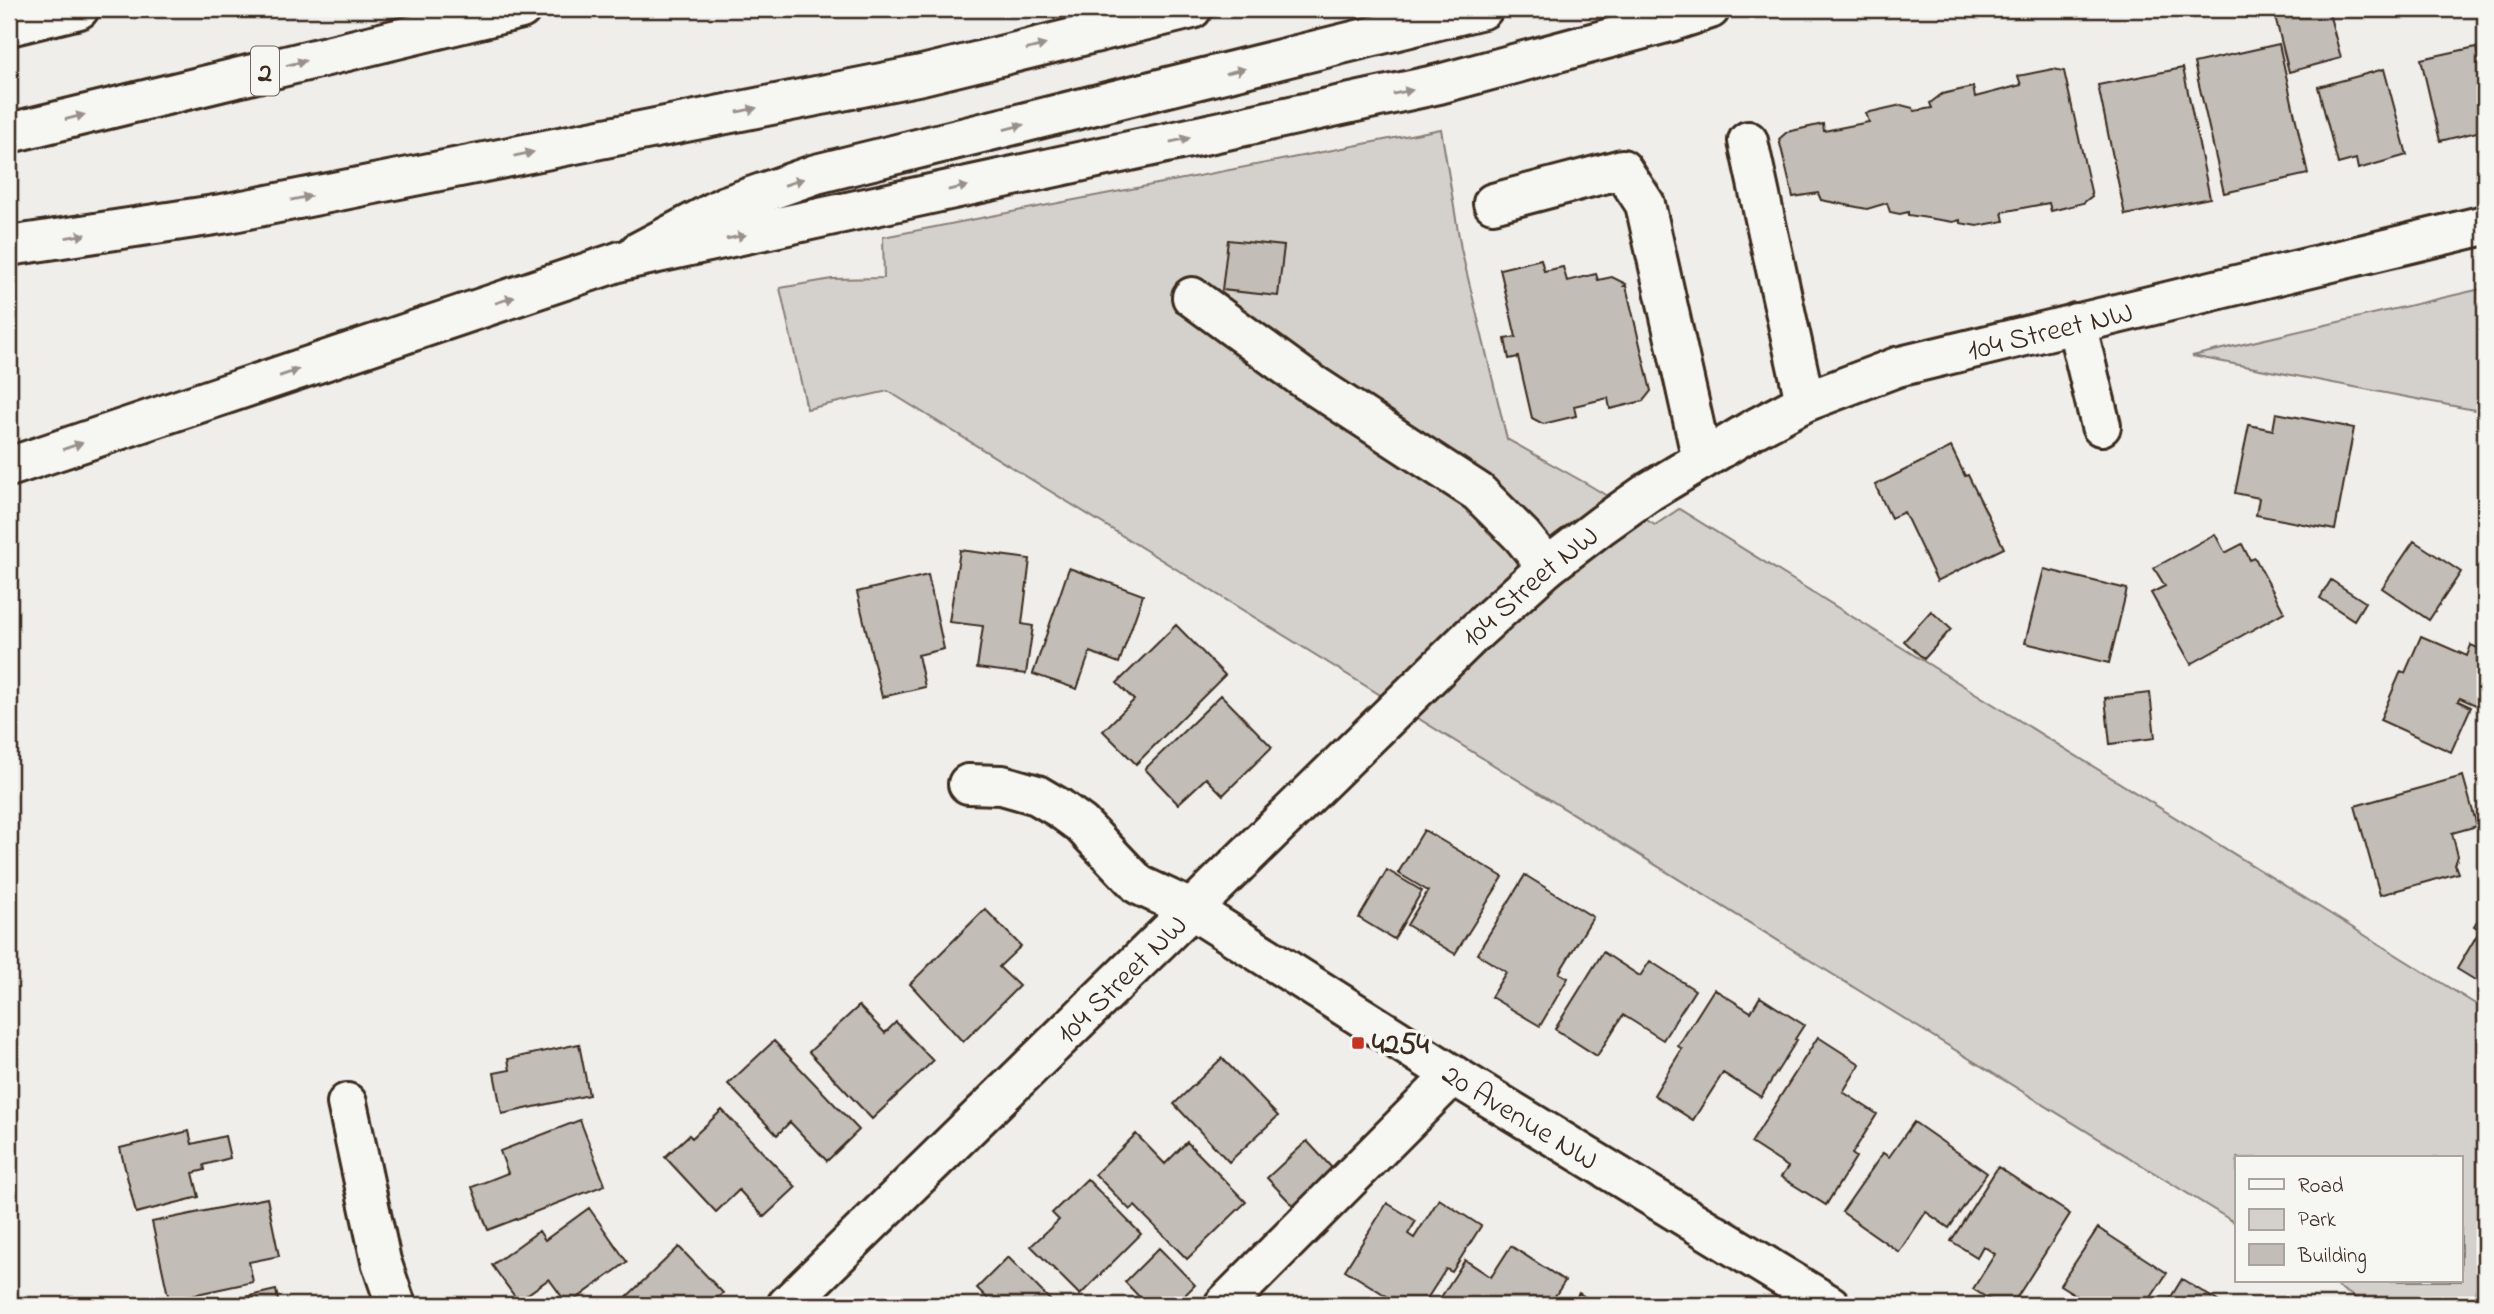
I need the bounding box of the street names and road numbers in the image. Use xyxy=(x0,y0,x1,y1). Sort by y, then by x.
road number: 2 xyxy=(251,46,279,96)
street label: 104 Street NW xyxy=(1963,292,2138,374)
street label: 104 Street NW xyxy=(1452,516,1609,659)
street label: 104 Street NW xyxy=(1047,906,1199,1055)
street label: 20 Avenue NW xyxy=(1432,1054,1606,1183)

